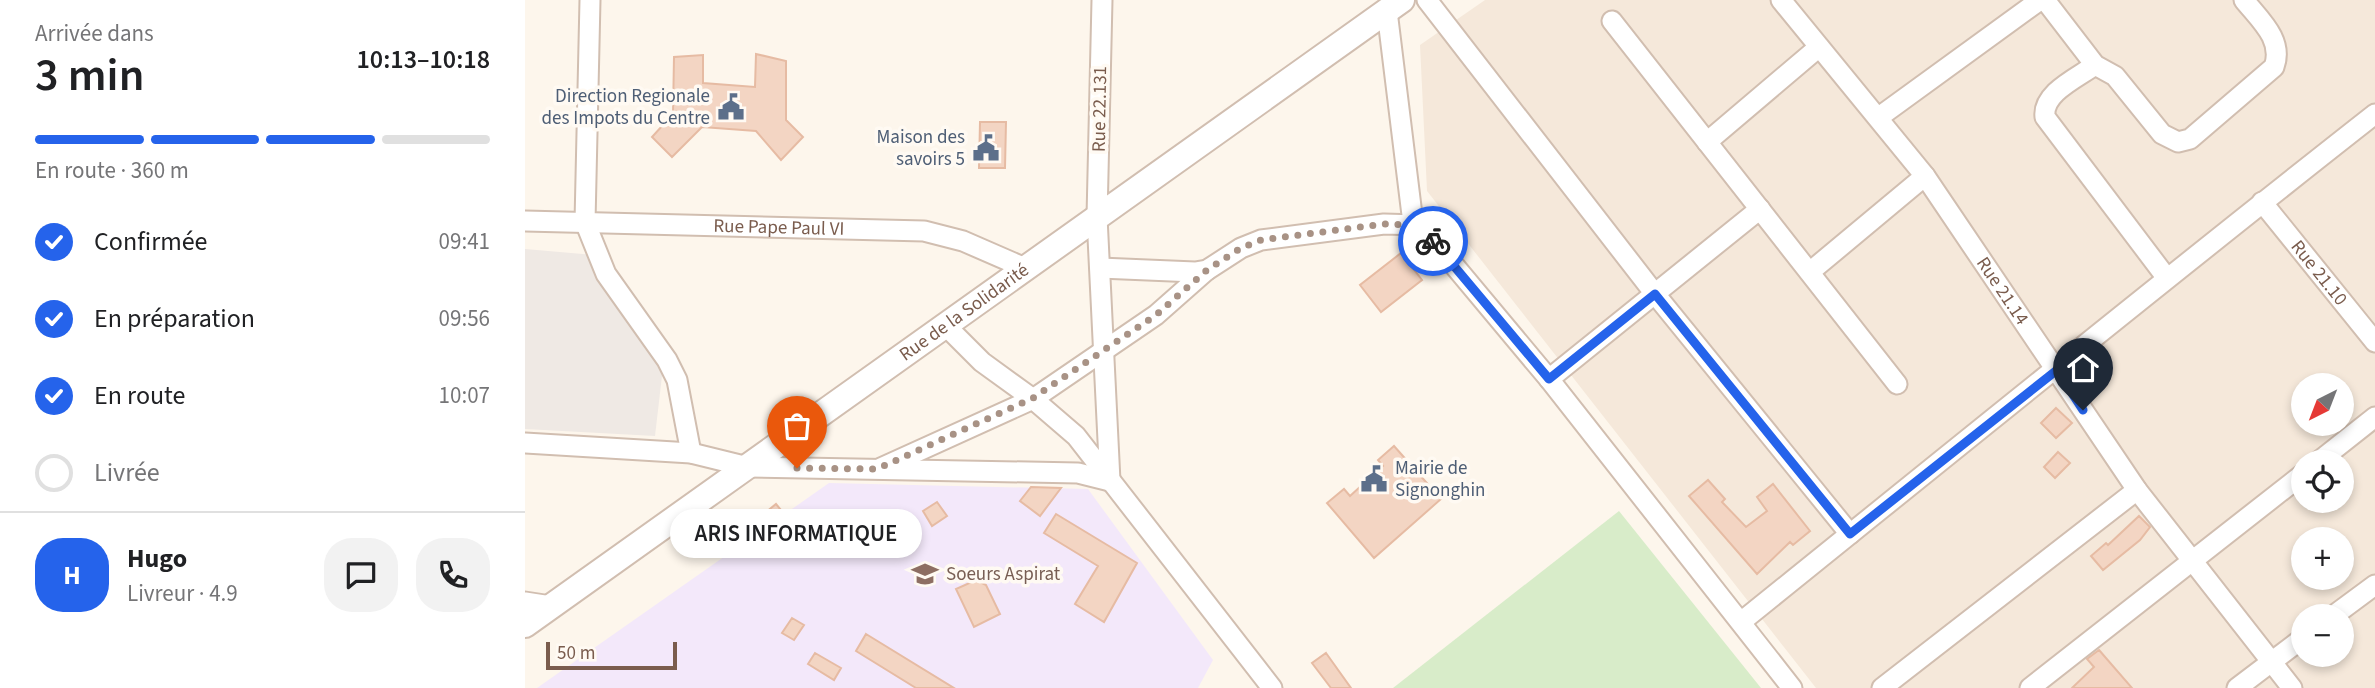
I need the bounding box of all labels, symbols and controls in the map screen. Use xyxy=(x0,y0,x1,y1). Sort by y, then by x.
text: Arrivée dans xyxy=(35,17,154,50)
text: 10:13–10:18 xyxy=(357,41,490,78)
text: 3 min xyxy=(35,43,144,108)
street label: Rue 22.131 xyxy=(1086,66,1114,152)
place label: Direction Regionale des Impots du Centre xyxy=(541,83,710,132)
public building icon: Direction Regionale des Impots du Centre xyxy=(716,92,746,122)
place label: Maison des savoirs 5 xyxy=(877,124,965,173)
public building icon: Maison des savoirs 5 xyxy=(971,133,1001,163)
text: En route · 360 m xyxy=(35,154,189,187)
courier xyxy=(1398,206,1468,276)
street label: Rue Pape Paul VI xyxy=(713,212,845,243)
icon: bike xyxy=(1414,222,1452,260)
icon: check xyxy=(35,223,73,261)
text: Confirmée xyxy=(94,223,208,260)
text: 09:41 xyxy=(439,225,490,258)
street label: Rue 21.10 xyxy=(2284,234,2354,311)
street label: Rue 21.14 xyxy=(1970,251,2035,330)
street label: Rue de la Solidarité xyxy=(894,257,1034,368)
icon: check xyxy=(35,300,73,338)
text: En préparation xyxy=(94,300,255,337)
text: 09:56 xyxy=(439,302,490,335)
pin xyxy=(2053,338,2113,410)
icon: home xyxy=(2064,349,2102,387)
north arrow xyxy=(2291,373,2354,436)
map controls xyxy=(2291,373,2354,667)
icon: check xyxy=(35,377,73,415)
text: En route xyxy=(94,377,185,414)
text: 10:07 xyxy=(439,379,490,412)
pin xyxy=(767,396,827,468)
icon: bag xyxy=(778,407,816,445)
button: locate xyxy=(2291,450,2354,513)
text: Livrée xyxy=(94,454,160,491)
place label: Mairie de Signonghin xyxy=(1395,455,1485,504)
public building icon: Mairie de Signonghin xyxy=(1359,464,1389,494)
callout: ARIS INFORMATIQUE xyxy=(671,510,923,559)
text: ARIS INFORMATIQUE xyxy=(695,517,897,550)
button: + xyxy=(2291,527,2354,590)
button: chat xyxy=(324,538,398,612)
button: phone xyxy=(416,538,490,612)
text: Hugo xyxy=(127,540,187,577)
text: H xyxy=(63,557,81,594)
school or university icon: Soeurs Aspirat xyxy=(910,559,940,589)
place label: Soeurs Aspirat xyxy=(946,561,1061,588)
text: Livreur · 4.9 xyxy=(127,577,238,610)
button: − xyxy=(2291,604,2354,667)
scale bar xyxy=(546,639,677,671)
text: 50 m xyxy=(557,640,595,667)

